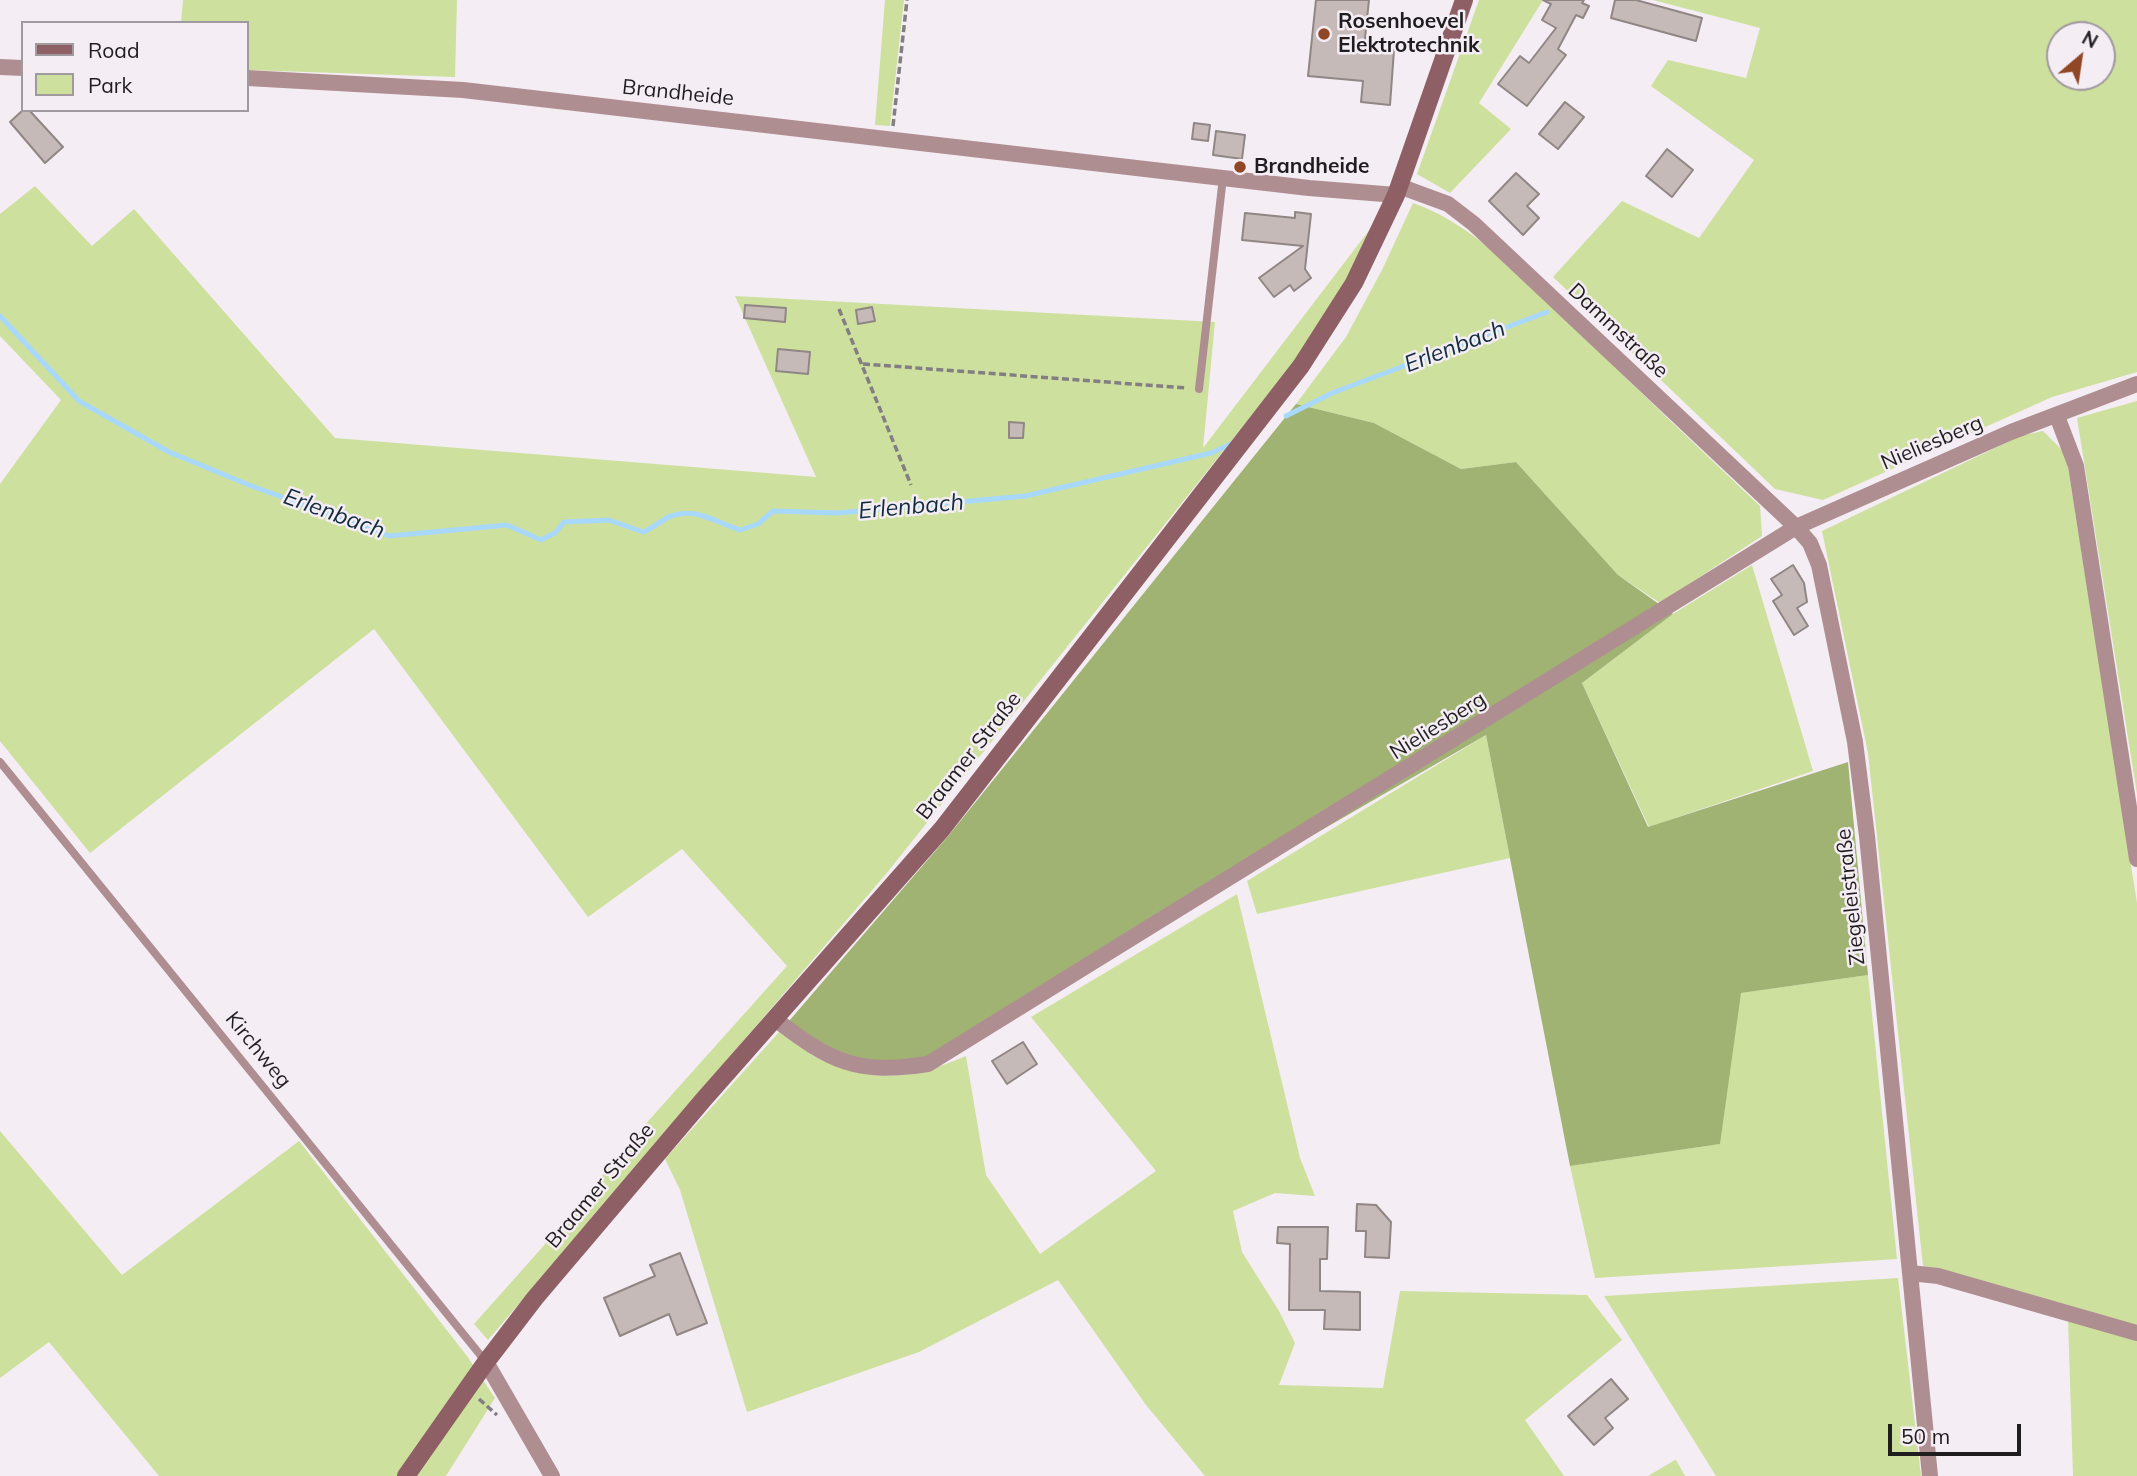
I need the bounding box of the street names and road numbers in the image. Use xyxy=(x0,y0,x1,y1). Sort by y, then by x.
street label: Brandheide xyxy=(621,75,735,111)
street label: Dammstraße xyxy=(1563,278,1673,384)
street label: Nieliesberg xyxy=(1877,410,1987,476)
street label: Braamer Straße xyxy=(911,687,1027,825)
street label: Nieliesberg xyxy=(1385,687,1491,765)
street label: Ziegeleistraße xyxy=(1831,828,1871,966)
street label: Kirchweg xyxy=(220,1007,296,1093)
street label: Braamer Straße xyxy=(540,1118,660,1254)

